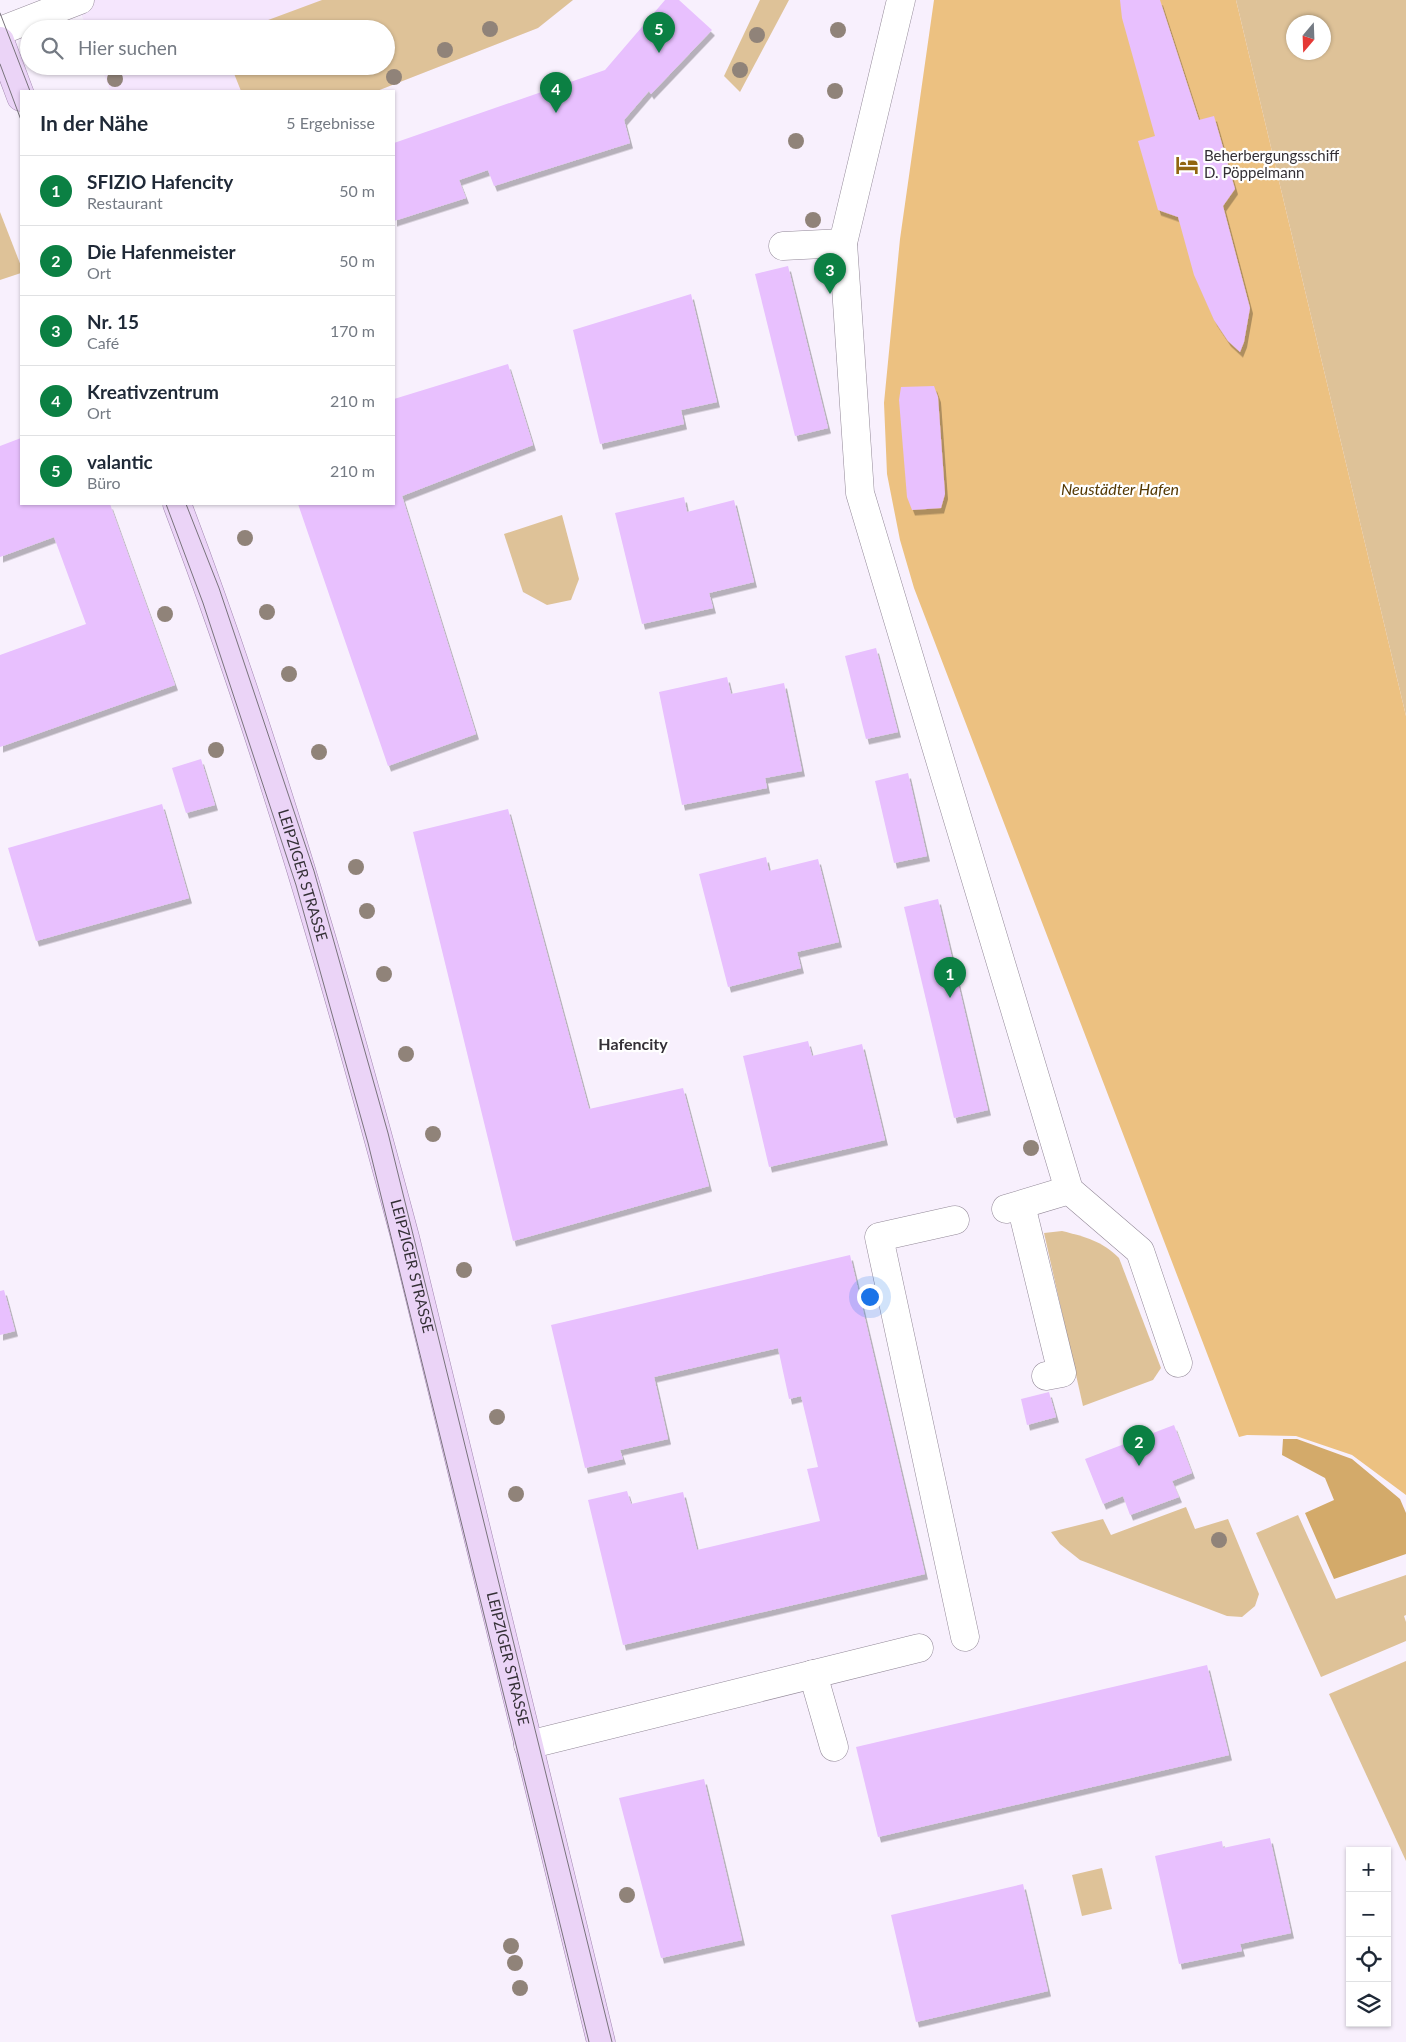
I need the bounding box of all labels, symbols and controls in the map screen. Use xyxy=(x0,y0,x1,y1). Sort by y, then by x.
pin: 5 xyxy=(643,12,675,53)
north arrow xyxy=(1286,15,1331,60)
search box xyxy=(20,20,395,75)
icon: search xyxy=(38,34,66,62)
text: Hier suchen xyxy=(78,36,177,59)
pin: 4 xyxy=(540,72,572,113)
text: In der Nähe xyxy=(40,110,148,135)
text: 5 Ergebnisse xyxy=(286,113,375,132)
place label: Beherbergungsschiff D. Pöppelmann xyxy=(1204,146,1339,181)
hotel icon: Beherbergungsschiff D. Pöppelmann xyxy=(1174,152,1200,178)
text: SFIZIO Hafencity xyxy=(87,170,233,193)
text: 1 xyxy=(51,181,61,200)
text: 50 m xyxy=(339,181,375,200)
text: Restaurant xyxy=(87,193,163,212)
text: Die Hafenmeister xyxy=(87,240,236,263)
text: 2 xyxy=(51,251,61,270)
text: 50 m xyxy=(339,251,375,270)
pin: 3 xyxy=(814,253,846,294)
text: Ort xyxy=(87,263,111,282)
text: Nr. 15 xyxy=(87,310,139,333)
text: 3 xyxy=(51,321,61,340)
text: 170 m xyxy=(330,321,375,340)
text: Café xyxy=(87,333,119,352)
text: Kreativzentrum xyxy=(87,380,219,403)
text: 4 xyxy=(51,391,61,410)
text: 210 m xyxy=(330,391,375,410)
text: Ort xyxy=(87,403,111,422)
text: valantic xyxy=(87,450,153,473)
text: 5 xyxy=(51,461,61,480)
text: 210 m xyxy=(330,461,375,480)
text: Büro xyxy=(87,473,121,492)
water label: Neustädter Hafen xyxy=(1061,479,1179,498)
street label: LEIPZIGER STRASSE xyxy=(275,807,332,943)
pin: 1 xyxy=(934,957,966,998)
district label: Hafencity xyxy=(598,1034,668,1053)
street label: LEIPZIGER STRASSE xyxy=(387,1197,438,1335)
your location xyxy=(857,1284,883,1310)
pin: 2 xyxy=(1123,1425,1155,1466)
street label: LEIPZIGER STRASSE xyxy=(484,1590,534,1727)
map controls xyxy=(1346,1847,1391,2027)
button: + xyxy=(1346,1847,1391,1892)
button: − xyxy=(1346,1892,1391,1937)
button: locate xyxy=(1346,1937,1391,1982)
button: layers xyxy=(1346,1982,1391,2027)

